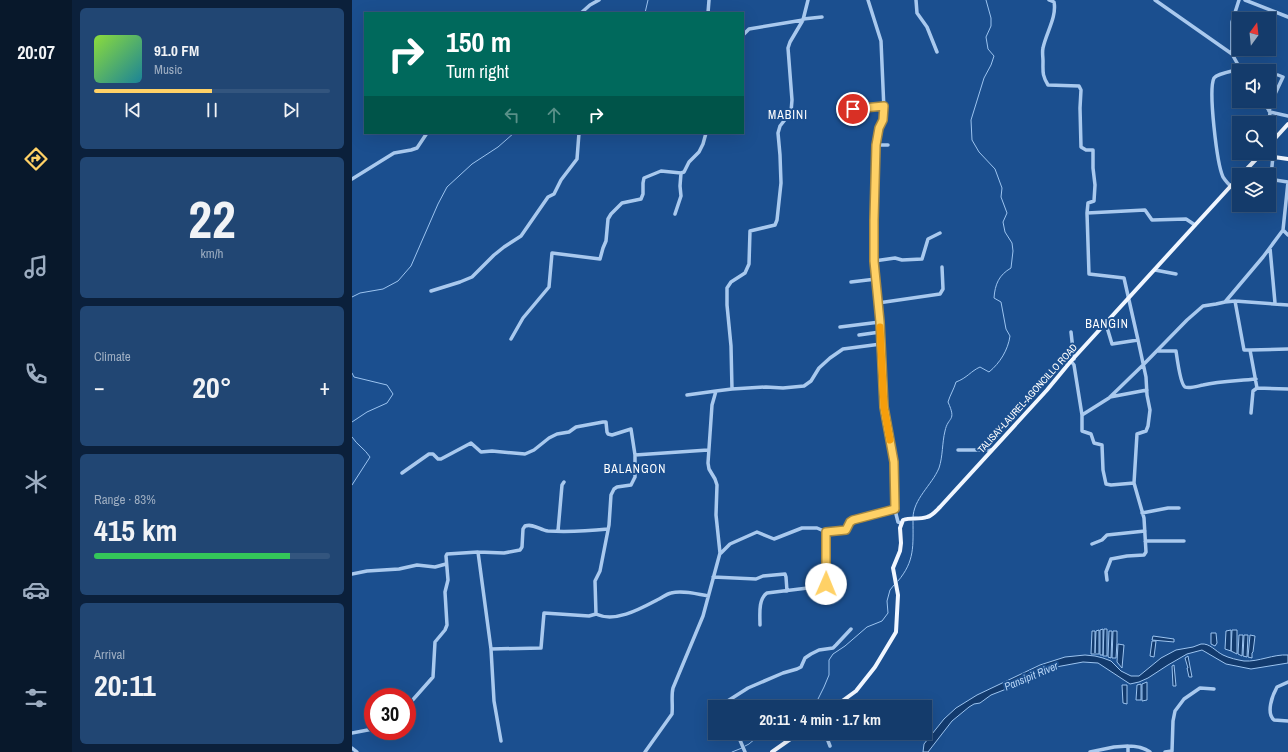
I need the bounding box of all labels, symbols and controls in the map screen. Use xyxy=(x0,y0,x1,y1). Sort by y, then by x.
north arrow xyxy=(1232,12,1276,56)
map controls xyxy=(1232,12,1276,212)
text: 150 m xyxy=(446,23,511,61)
icon: right xyxy=(380,28,432,80)
text: 20:07 xyxy=(17,40,55,65)
text: 91.0 FM xyxy=(154,40,199,61)
text: Turn right xyxy=(446,59,509,84)
text: Music xyxy=(154,61,182,78)
button: sound xyxy=(1232,64,1276,108)
pin xyxy=(836,92,870,126)
icon: arrive xyxy=(842,98,864,120)
icon: previous xyxy=(122,99,144,121)
icon: pause xyxy=(201,99,223,121)
icon: next xyxy=(280,99,302,121)
icon: left xyxy=(501,104,523,126)
icon: ahead xyxy=(543,104,565,126)
icon: right xyxy=(585,104,607,126)
district label: MABINI xyxy=(768,107,808,123)
button: search xyxy=(1232,116,1276,160)
icon: directions xyxy=(22,145,50,173)
button: layers xyxy=(1232,168,1276,212)
text: 22 xyxy=(188,184,236,254)
text: km/h xyxy=(200,245,224,262)
icon: music xyxy=(22,253,50,281)
district label: BANGIN xyxy=(1085,316,1129,332)
street label: TALISAY-LAUREL-AGONCILLO ROAD xyxy=(975,341,1080,456)
text: Climate xyxy=(94,348,131,365)
icon: phone xyxy=(22,360,50,388)
text: 20° xyxy=(192,367,232,407)
text: − xyxy=(94,372,105,402)
text: + xyxy=(319,372,330,402)
district label: BALANGON xyxy=(604,461,666,477)
icon: climate xyxy=(22,468,50,496)
text: Range · 83% xyxy=(94,491,156,508)
text: 415 km xyxy=(94,510,177,550)
position arrow xyxy=(805,563,847,605)
icon: car xyxy=(22,576,50,604)
text: Arrival xyxy=(94,646,125,663)
water label: Pansipit River xyxy=(1002,658,1061,694)
text: 20:11 xyxy=(94,665,156,705)
icon: filters xyxy=(22,684,50,712)
speed limit sign: 30 xyxy=(364,688,416,740)
text: 20:11 · 4 min · 1.7 km xyxy=(759,709,881,730)

